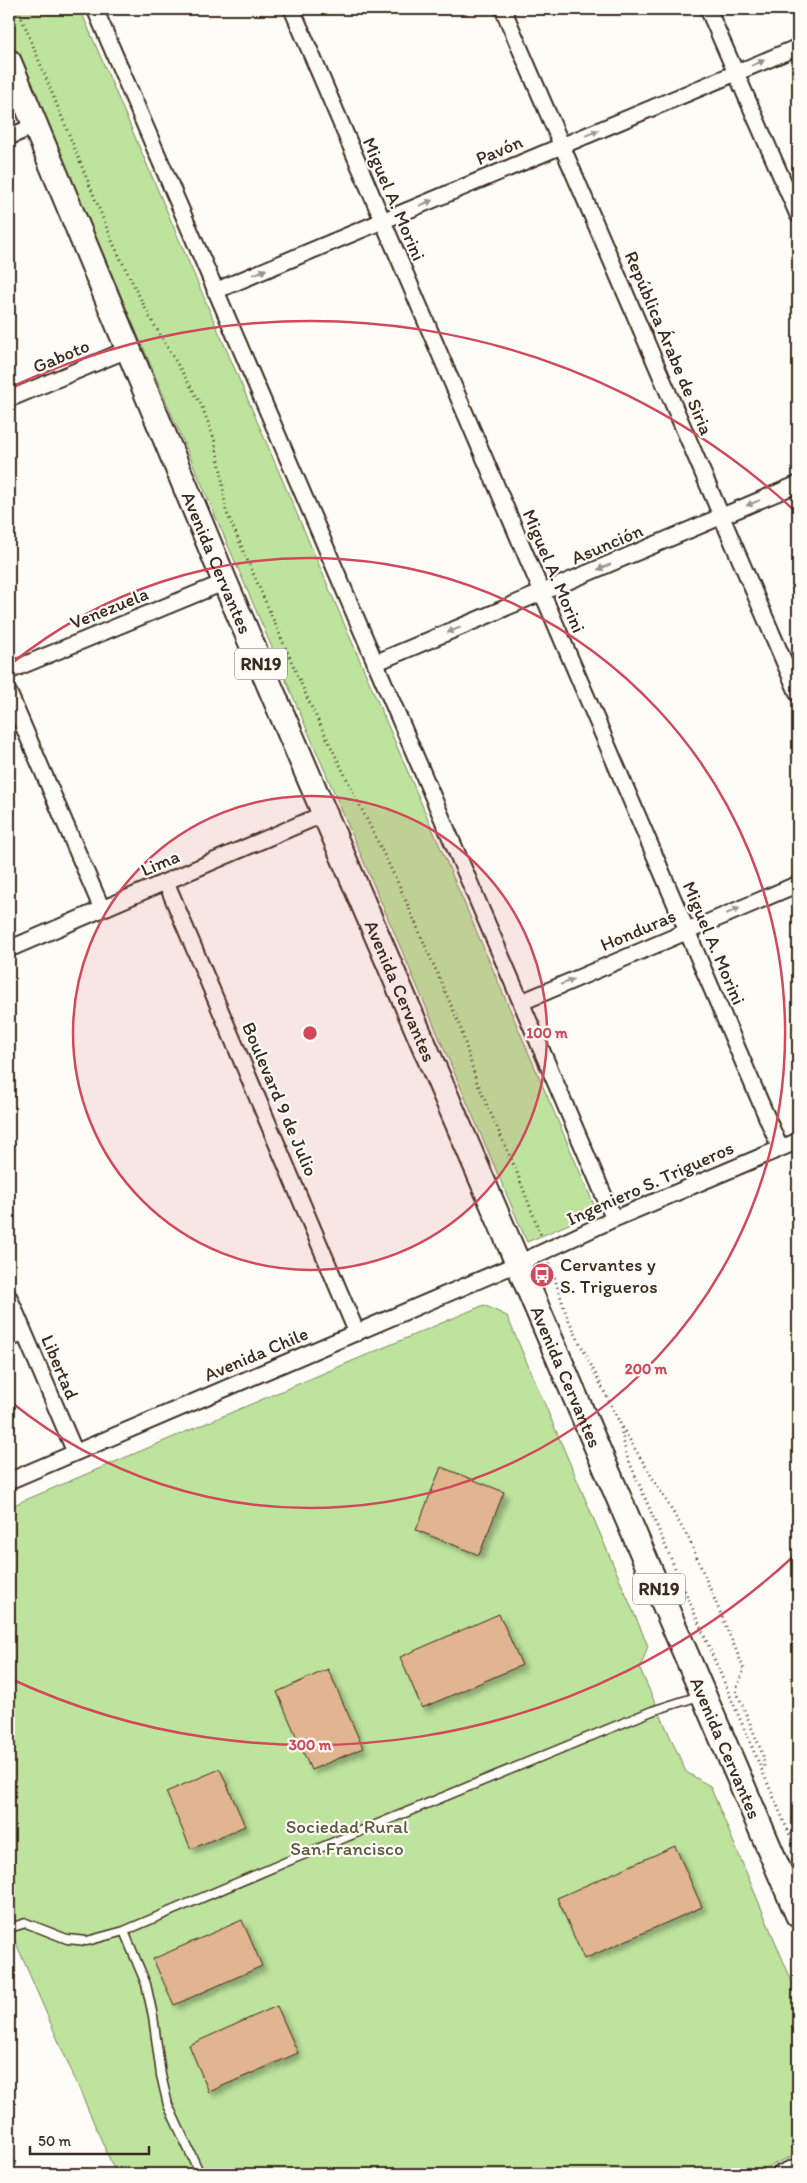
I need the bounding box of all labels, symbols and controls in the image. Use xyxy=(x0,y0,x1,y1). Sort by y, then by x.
one-way arrow xyxy=(751,59,765,67)
one-way arrow xyxy=(585,129,600,137)
street label: Pavón xyxy=(472,130,526,170)
street label: Miguel A. Morini xyxy=(358,134,430,264)
one-way arrow xyxy=(419,198,433,206)
street label: República Árabe de Siria xyxy=(620,247,718,439)
one-way arrow xyxy=(253,268,267,276)
street label: Gaboto xyxy=(29,334,93,378)
street label: Avenida Cervantes xyxy=(177,488,257,637)
one-way arrow xyxy=(745,499,760,507)
street label: Miguel A. Morini xyxy=(518,506,590,636)
street label: Asunción xyxy=(568,519,646,569)
one-way arrow xyxy=(597,563,611,571)
street label: Venezuela xyxy=(67,582,151,634)
one-way arrow xyxy=(446,626,461,634)
road number: RN19 xyxy=(235,649,287,680)
street label: Lima xyxy=(137,845,183,881)
street label: Miguel A. Morini xyxy=(678,878,750,1008)
street label: Honduras xyxy=(597,904,679,956)
one-way arrow xyxy=(726,907,740,915)
street label: Avenida Cervantes xyxy=(360,916,441,1065)
one-way arrow xyxy=(560,978,574,986)
street label: Boulevard 9 de Julio xyxy=(237,1018,323,1180)
centre of rings xyxy=(301,1024,319,1042)
text: 100 m xyxy=(526,1024,568,1042)
street label: Ingeniero S. Trigueros xyxy=(563,1136,737,1230)
place label: Cervantes y S. Trigueros xyxy=(560,1253,658,1298)
bus stop icon: Cervantes y S. Trigueros xyxy=(529,1262,555,1288)
street label: Avenida Cervantes xyxy=(526,1302,607,1451)
street label: Avenida Chile xyxy=(200,1322,312,1386)
street label: Libertad xyxy=(36,1331,84,1403)
text: 200 m xyxy=(625,1360,668,1378)
road number: RN19 xyxy=(633,1574,685,1605)
street label: Avenida Cervantes xyxy=(686,1673,767,1822)
text: 300 m xyxy=(289,1736,332,1754)
park label: Sociedad Rural San Francisco xyxy=(286,1815,409,1860)
scale bar xyxy=(30,2123,149,2155)
text: 50 m xyxy=(38,2132,71,2150)

